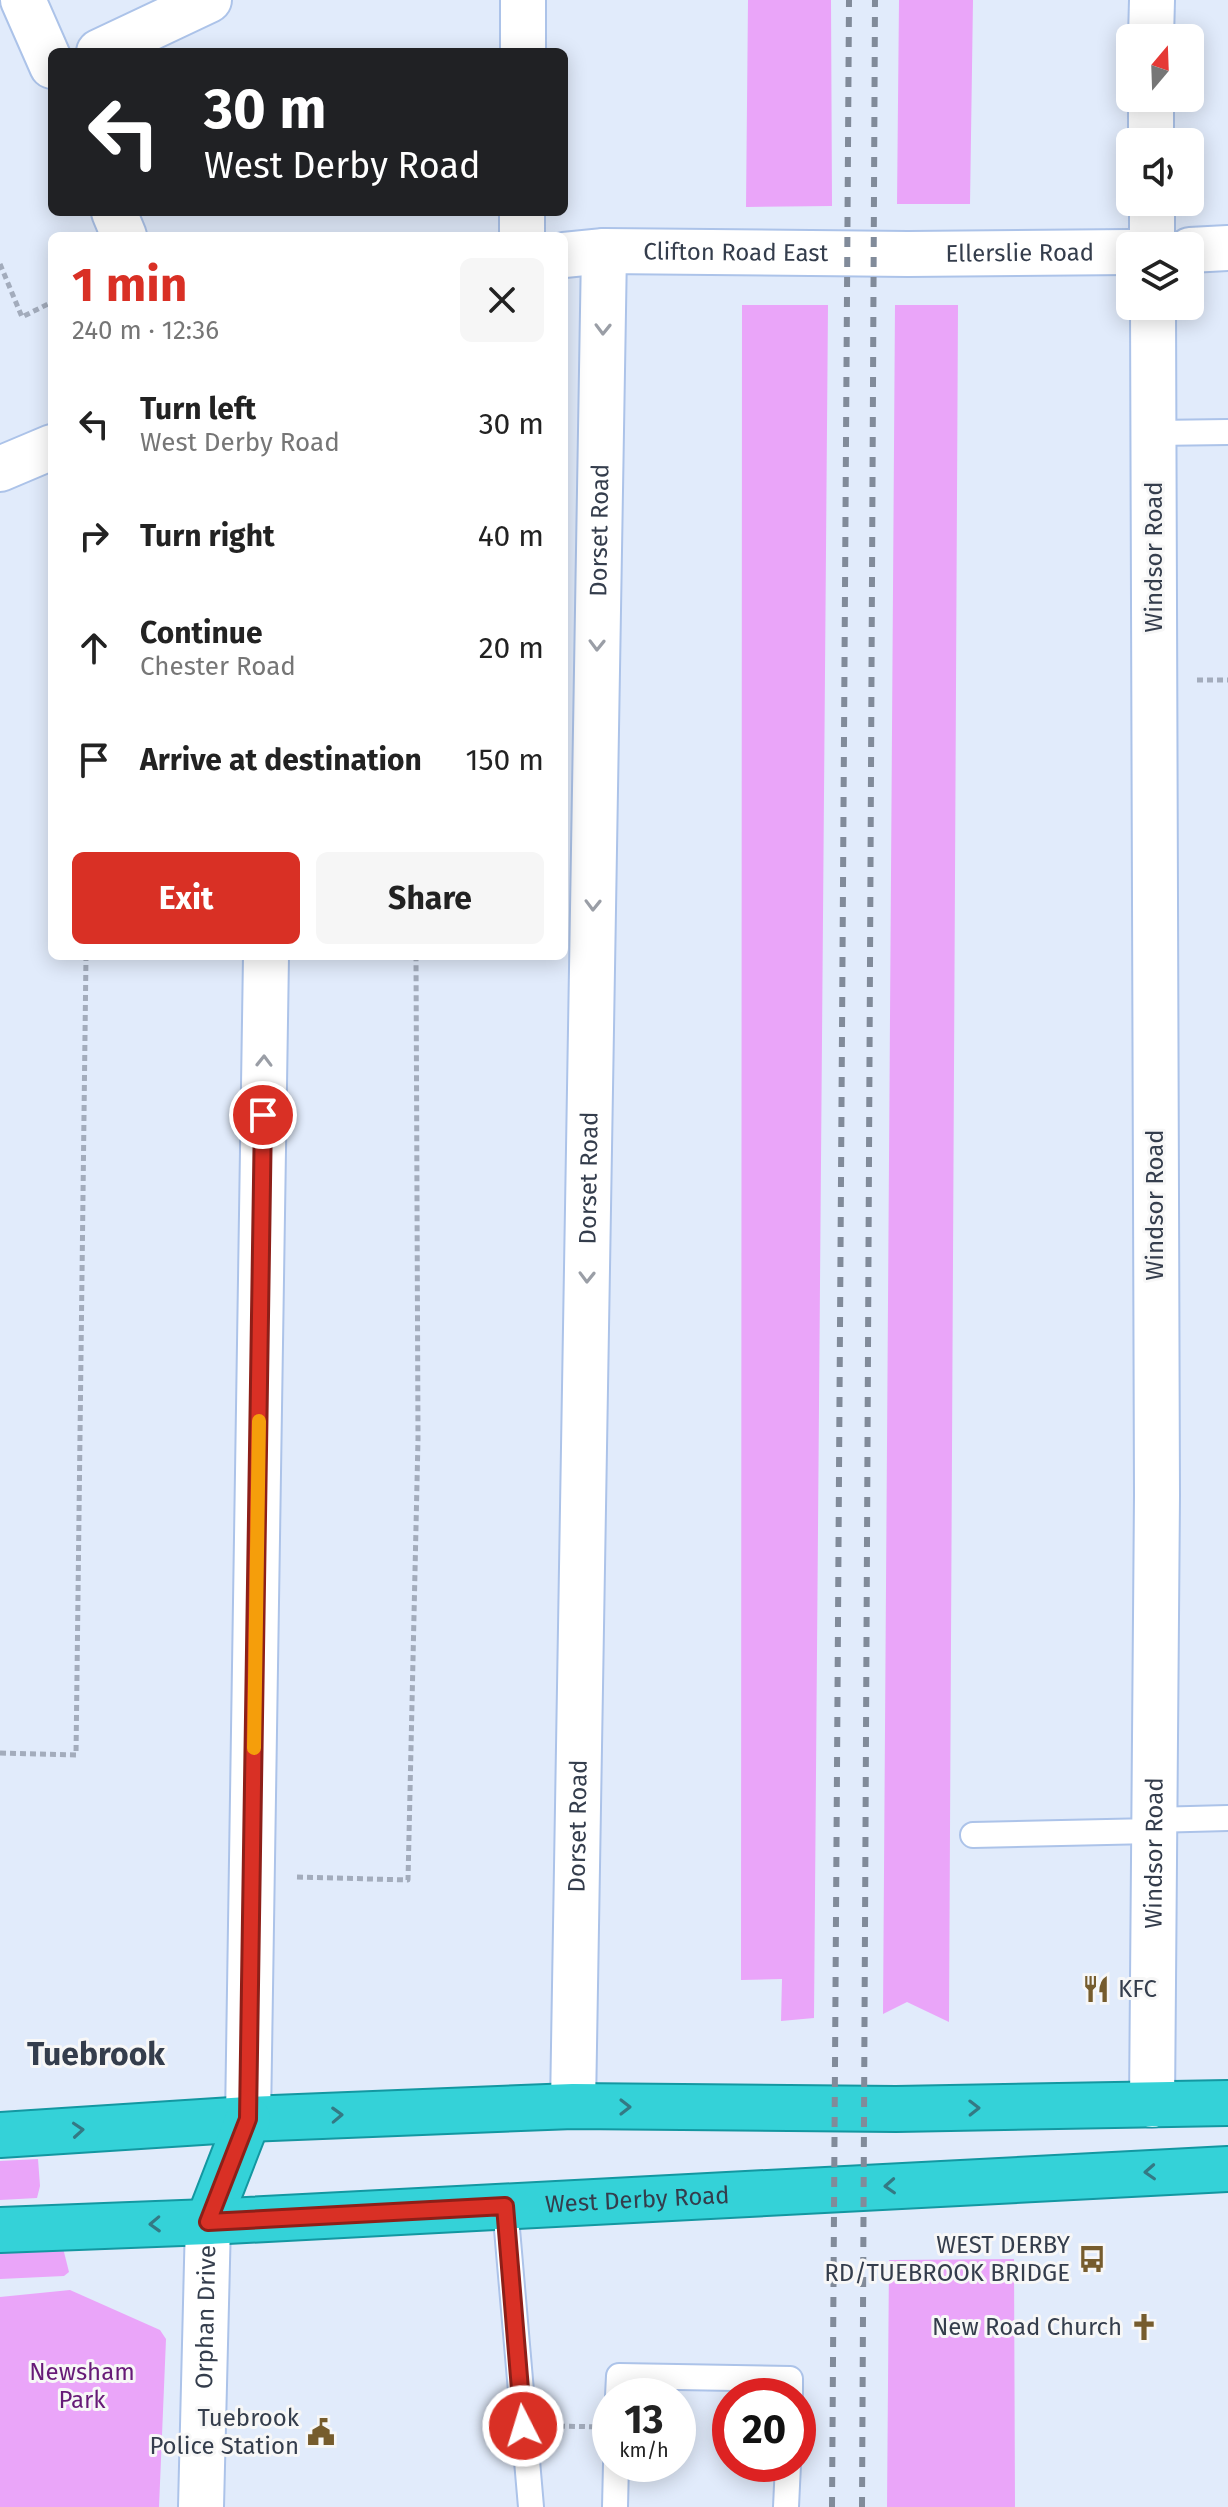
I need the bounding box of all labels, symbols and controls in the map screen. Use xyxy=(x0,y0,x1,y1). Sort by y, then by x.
north arrow xyxy=(1116,24,1204,112)
map controls xyxy=(1116,24,1204,320)
text: 30 m xyxy=(204,76,326,143)
icon: left xyxy=(72,80,176,184)
button: sound xyxy=(1116,128,1204,216)
text: West Derby Road xyxy=(204,144,481,188)
button: layers xyxy=(1116,232,1204,320)
street label: Clifton Road East xyxy=(643,237,829,267)
street label: Ellerslie Road xyxy=(945,238,1094,268)
text: 1 min xyxy=(72,256,187,314)
button: close xyxy=(460,258,544,342)
text: 240 m · 12:36 xyxy=(72,315,219,346)
one-way arrow xyxy=(594,323,612,336)
text: Turn left xyxy=(140,391,256,427)
icon: left xyxy=(72,402,116,446)
text: 30 m xyxy=(479,406,544,442)
text: West Derby Road xyxy=(140,427,340,458)
street label: Dorset Road xyxy=(584,463,614,597)
street label: Windsor Road xyxy=(1140,481,1168,633)
icon: right xyxy=(72,514,116,558)
text: Turn right xyxy=(140,518,275,554)
text: 40 m xyxy=(478,518,544,554)
text: Continue xyxy=(140,615,263,651)
icon: ahead xyxy=(72,626,116,670)
text: 20 m xyxy=(479,630,544,666)
one-way arrow xyxy=(589,639,606,652)
text: Chester Road xyxy=(140,651,296,682)
icon: arrive xyxy=(72,738,116,782)
text: Arrive at destination xyxy=(140,742,422,778)
text: 150 m xyxy=(466,742,544,778)
button: Exit xyxy=(72,852,300,944)
button: Share xyxy=(316,852,544,944)
one-way arrow xyxy=(584,899,602,912)
one-way arrow xyxy=(255,1054,273,1067)
pin xyxy=(229,1081,297,1149)
icon: arrive xyxy=(241,1093,285,1137)
street label: Dorset Road xyxy=(573,1111,604,1245)
street label: Windsor Road xyxy=(1141,1129,1169,1281)
one-way arrow xyxy=(578,1271,595,1284)
street label: Dorset Road xyxy=(563,1759,593,1893)
street label: Windsor Road xyxy=(1139,1777,1169,1929)
restaurant icon: KFC xyxy=(1081,1974,1111,2004)
place label: KFC xyxy=(1118,1975,1157,2003)
district label: Tuebrook xyxy=(27,2035,165,2073)
one-way arrow xyxy=(619,2098,632,2116)
one-way arrow xyxy=(968,2099,981,2116)
one-way arrow xyxy=(331,2107,344,2124)
one-way arrow xyxy=(72,2122,85,2139)
one-way arrow xyxy=(1143,2164,1156,2181)
one-way arrow xyxy=(883,2177,896,2194)
street label: West Derby Road xyxy=(544,2181,730,2218)
one-way arrow xyxy=(148,2216,161,2233)
place label: WEST DERBY RD/TUEBROOK BRIDGE xyxy=(824,2231,1071,2287)
bus stop icon: WEST DERBY RD/TUEBROOK BRIDGE xyxy=(1077,2244,1107,2274)
street label: Orphan Drive xyxy=(190,2245,221,2389)
church icon: New Road Church xyxy=(1129,2312,1159,2342)
place label: New Road Church xyxy=(932,2313,1122,2341)
park label: Newsham Park xyxy=(29,2358,135,2414)
speed limit sign: 20 xyxy=(712,2378,816,2482)
position arrow xyxy=(481,2384,565,2468)
text: 13 xyxy=(624,2396,664,2444)
place label: Tuebrook Police Station xyxy=(149,2404,300,2460)
public building icon: Tuebrook Police Station xyxy=(306,2417,336,2447)
text: km/h xyxy=(619,2438,669,2462)

